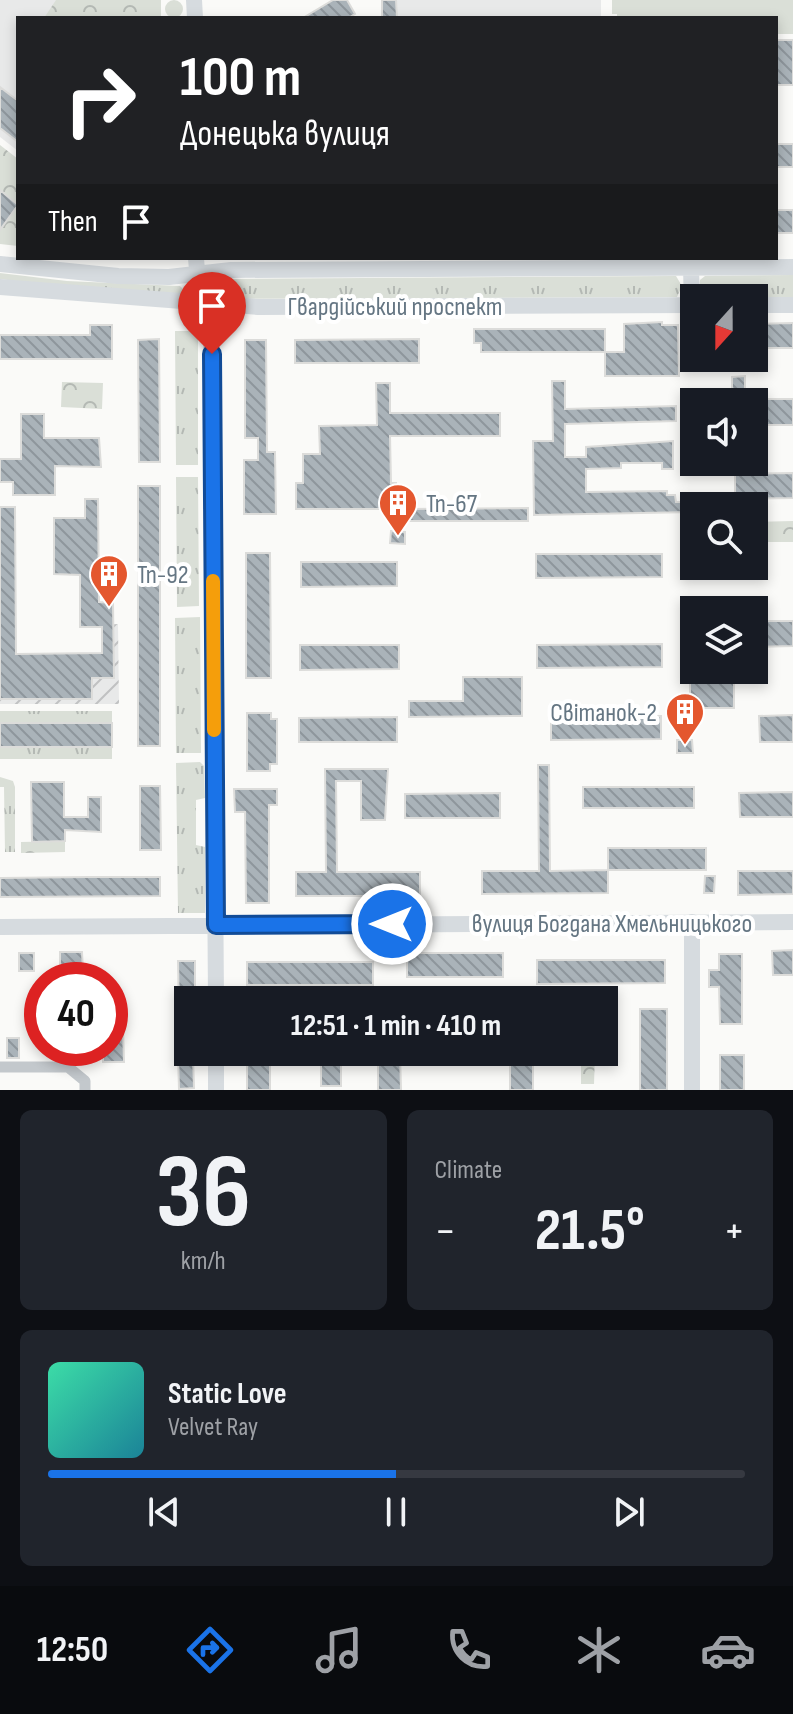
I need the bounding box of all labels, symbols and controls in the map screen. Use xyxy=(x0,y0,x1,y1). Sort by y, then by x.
text: 100 m xyxy=(180,45,301,112)
icon: right xyxy=(48,48,152,152)
text: Донецька вулиця xyxy=(180,113,390,156)
icon: arrive xyxy=(114,200,158,244)
text: Then xyxy=(48,204,98,240)
pin xyxy=(178,272,246,354)
icon: arrive xyxy=(190,284,234,328)
north arrow xyxy=(680,284,768,372)
map controls xyxy=(680,284,768,684)
street label: Гвардійський проспект xyxy=(288,292,502,323)
button: sound xyxy=(680,388,768,476)
building icon: Тп-67 xyxy=(377,482,419,537)
place label: Тп-67 xyxy=(426,489,478,520)
button: search xyxy=(680,492,768,580)
building icon: Тп-92 xyxy=(88,553,130,608)
place label: Тп-92 xyxy=(137,560,189,591)
button: layers xyxy=(680,596,768,684)
building icon: Світанок-2 xyxy=(664,691,706,746)
place label: Світанок-2 xyxy=(550,698,657,729)
position arrow xyxy=(350,882,434,966)
street label: вулиця Богдана Хмельницького xyxy=(472,909,752,940)
speed limit sign: 40 xyxy=(24,962,128,1066)
text: 12:51 · 1 min · 410 m xyxy=(291,1008,501,1044)
text: 36 xyxy=(155,1131,251,1256)
text: Climate xyxy=(435,1155,502,1186)
text: 21.5° xyxy=(535,1195,645,1267)
text: − xyxy=(435,1205,456,1258)
text: + xyxy=(723,1205,745,1258)
text: km/h xyxy=(181,1246,226,1277)
text: Static Love xyxy=(168,1376,287,1412)
text: Velvet Ray xyxy=(168,1412,258,1443)
icon: previous xyxy=(142,1490,186,1534)
icon: pause xyxy=(374,1490,418,1534)
icon: next xyxy=(607,1490,651,1534)
icon: directions xyxy=(182,1622,238,1678)
icon: music xyxy=(311,1622,367,1678)
icon: phone xyxy=(441,1622,497,1678)
icon: climate xyxy=(571,1622,627,1678)
icon: car xyxy=(700,1622,756,1678)
text: 12:50 xyxy=(37,1629,108,1672)

